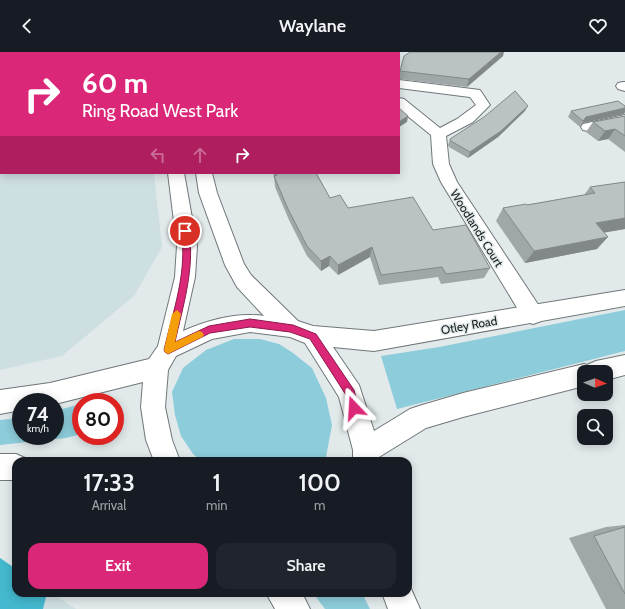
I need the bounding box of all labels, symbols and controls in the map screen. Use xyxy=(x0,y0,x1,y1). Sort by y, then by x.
icon: back xyxy=(16,15,38,37)
text: Waylane xyxy=(279,15,346,37)
icon: heart xyxy=(587,15,609,37)
text: 60 m xyxy=(82,66,148,100)
icon: right xyxy=(16,68,68,120)
text: Ring Road West Park xyxy=(82,100,238,122)
icon: left xyxy=(147,144,169,166)
icon: ahead xyxy=(189,144,211,166)
icon: right xyxy=(231,144,253,166)
street label: Woodlands Court xyxy=(447,187,507,269)
pin xyxy=(168,214,202,248)
icon: arrive xyxy=(174,220,196,242)
street label: Otley Road xyxy=(440,313,498,337)
north arrow xyxy=(577,365,613,401)
map controls xyxy=(577,365,613,445)
position arrow xyxy=(333,387,375,429)
speed limit sign: 80 xyxy=(72,393,124,445)
text: 74 xyxy=(27,402,49,426)
button: search xyxy=(577,409,613,445)
text: km/h xyxy=(27,422,49,435)
text: 17:33 xyxy=(83,468,135,497)
text: 1 xyxy=(213,468,221,497)
text: 100 xyxy=(299,468,341,497)
text: Arrival xyxy=(92,497,126,513)
text: min xyxy=(206,497,227,513)
text: m xyxy=(314,497,325,513)
button: Exit xyxy=(28,543,208,589)
button: Share xyxy=(216,543,396,589)

